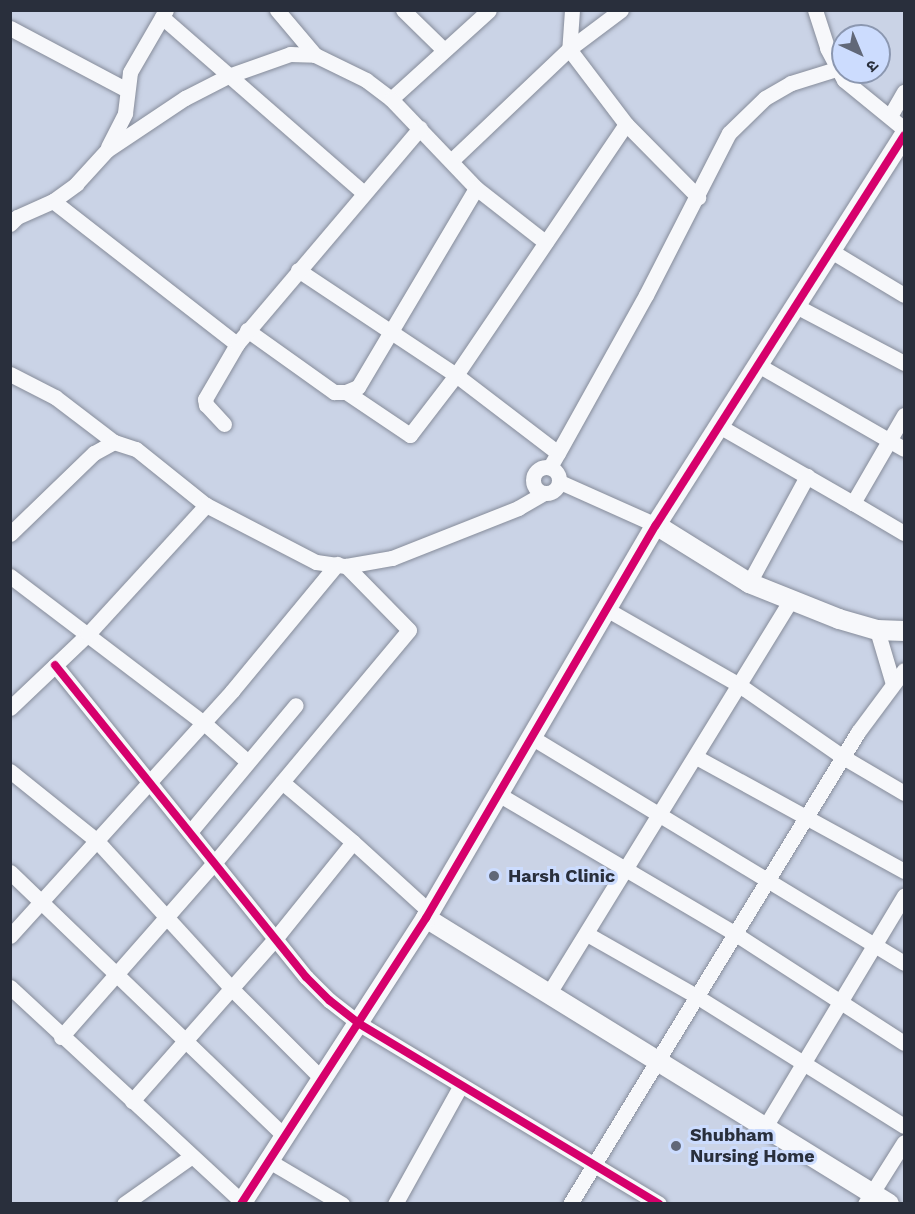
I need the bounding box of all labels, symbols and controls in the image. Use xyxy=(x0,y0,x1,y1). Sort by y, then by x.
north arrow xyxy=(831,24,891,84)
text: उ xyxy=(862,56,882,76)
place label: Harsh Clinic xyxy=(508,865,615,887)
marker: Harsh Clinic xyxy=(485,867,503,885)
place label: Shubham Nursing Home xyxy=(690,1125,815,1168)
marker: Shubham Nursing Home xyxy=(667,1137,685,1155)

